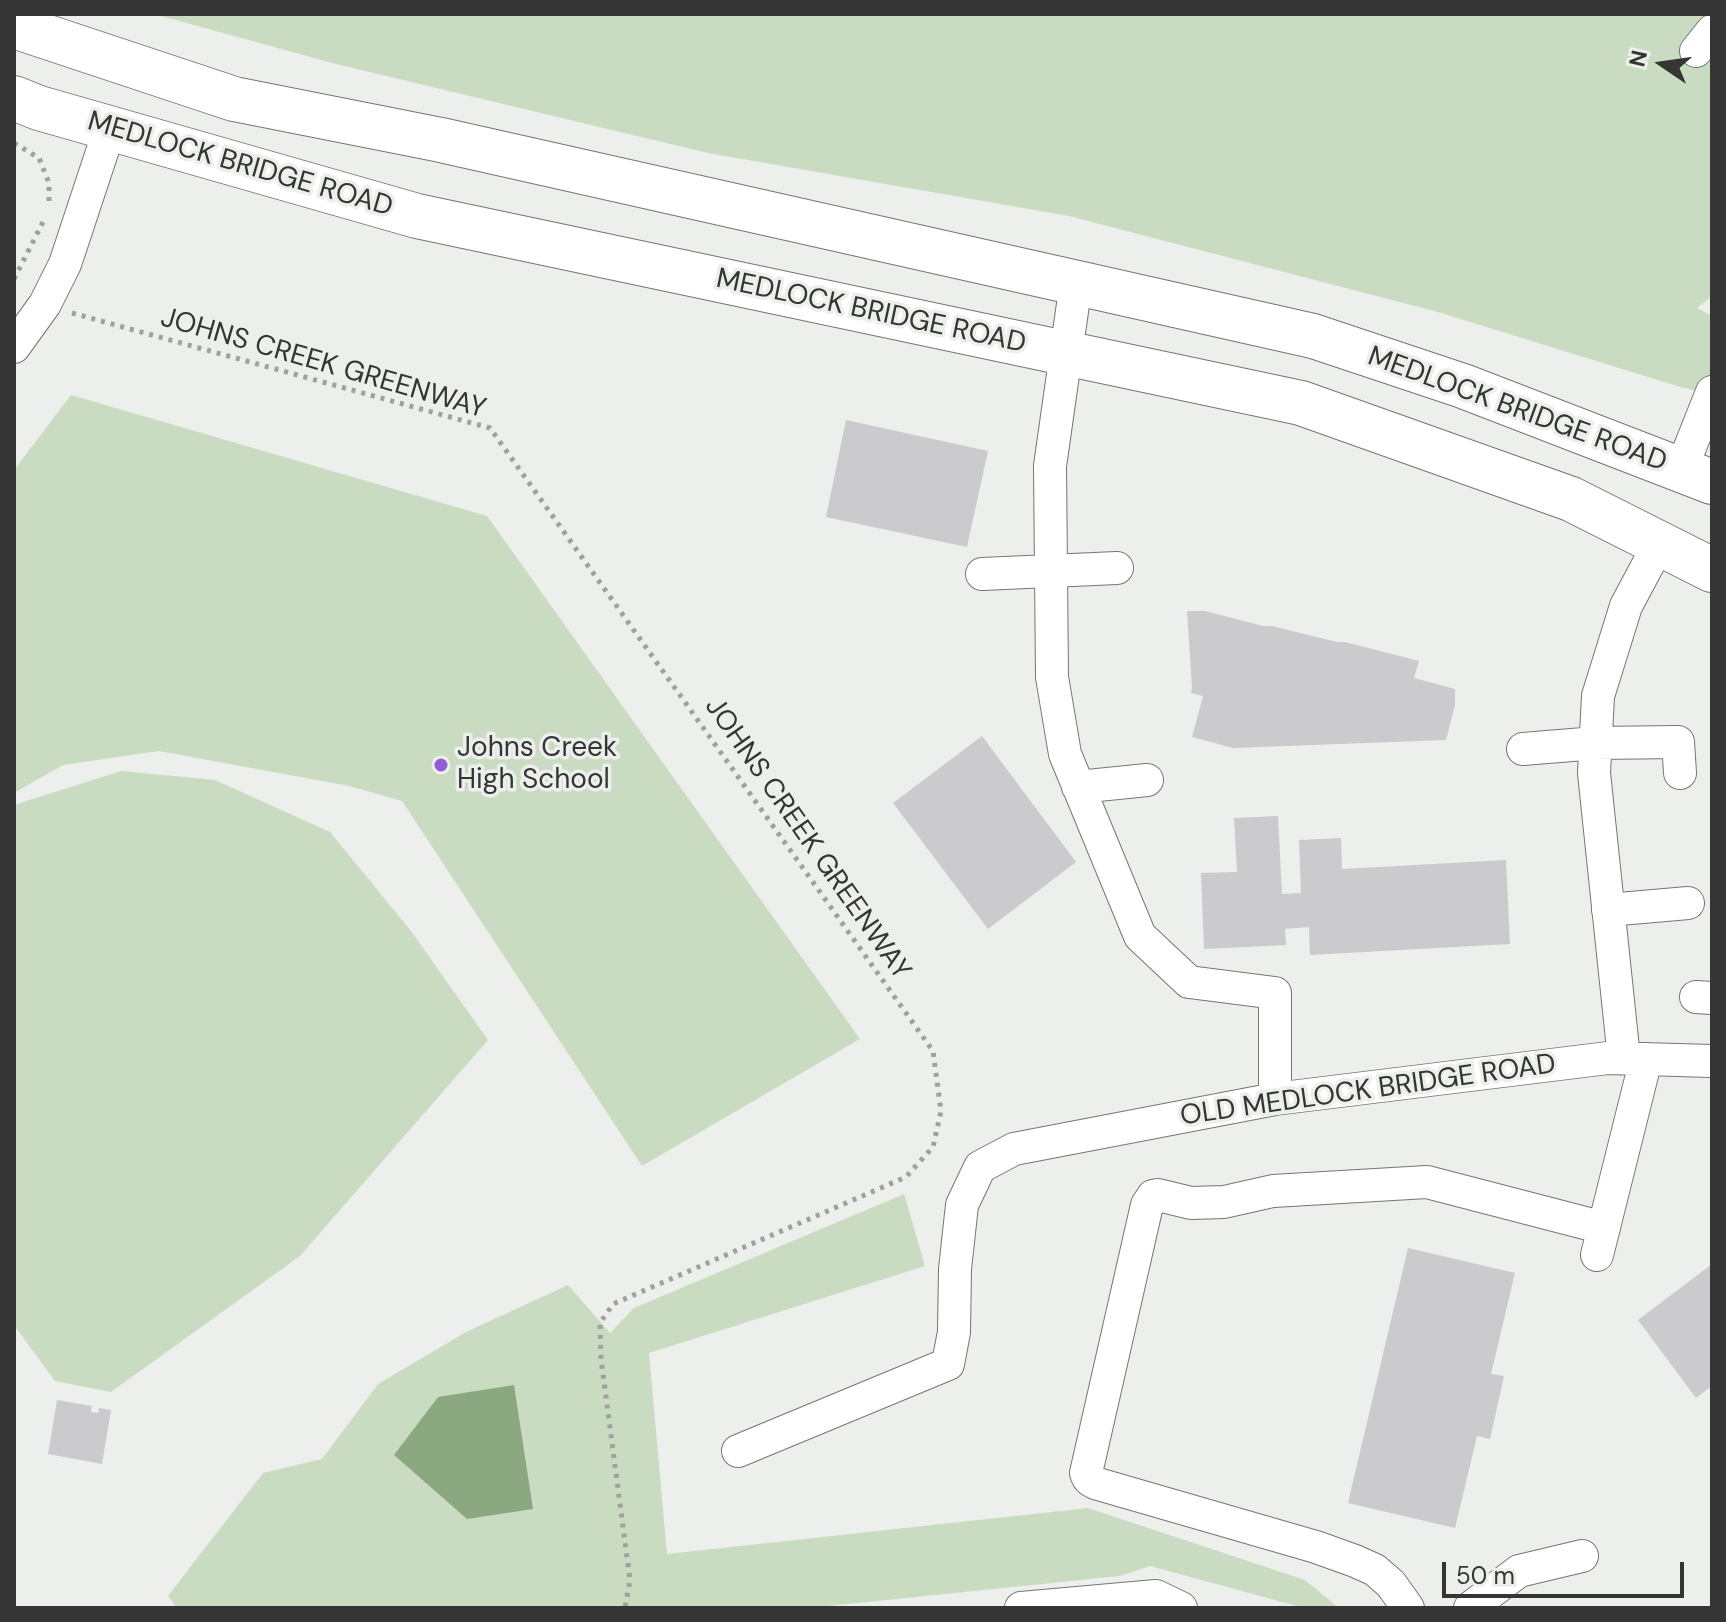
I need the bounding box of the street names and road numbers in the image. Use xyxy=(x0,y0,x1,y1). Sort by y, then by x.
street label: MEDLOCK BRIDGE ROAD xyxy=(84,105,396,225)
street label: MEDLOCK BRIDGE ROAD xyxy=(713,263,1029,361)
street label: JOHNS CREEK GREENWAY xyxy=(157,301,489,427)
street label: MEDLOCK BRIDGE ROAD xyxy=(1363,340,1671,480)
street label: JOHNS CREEK GREENWAY xyxy=(697,691,917,987)
street label: OLD MEDLOCK BRIDGE ROAD xyxy=(1178,1048,1558,1134)

